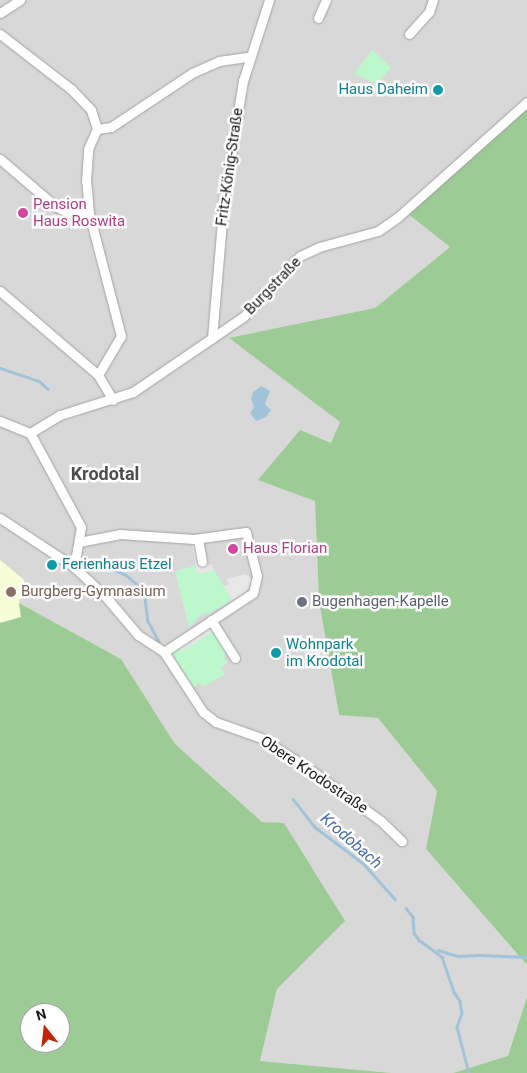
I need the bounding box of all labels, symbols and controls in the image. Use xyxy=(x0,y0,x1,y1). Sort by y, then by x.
place label: Haus Daheim xyxy=(338,81,428,99)
marker: Haus Daheim xyxy=(432,84,444,96)
street label: Fritz-König-Straße xyxy=(213,107,247,227)
place label: Pension Haus Roswita xyxy=(33,195,125,230)
marker: Pension Haus Roswita xyxy=(17,207,29,219)
street label: Burgstraße xyxy=(241,253,305,319)
district label: Krodotal xyxy=(71,463,139,485)
place label: Haus Florian xyxy=(243,540,327,558)
marker: Haus Florian xyxy=(227,543,239,555)
place label: Ferienhaus Etzel xyxy=(62,556,172,574)
marker: Ferienhaus Etzel xyxy=(46,559,58,571)
place label: Burgberg-Gymnasium xyxy=(21,583,166,601)
marker: Burgberg-Gymnasium xyxy=(5,586,17,598)
place label: Bugenhagen-Kapelle xyxy=(312,593,449,611)
marker: Bugenhagen-Kapelle xyxy=(296,596,308,608)
place label: Wohnpark im Krodotal xyxy=(286,635,363,670)
marker: Wohnpark im Krodotal xyxy=(270,647,282,659)
street label: Obere Krodostraße xyxy=(257,732,371,818)
water label: Krodobach xyxy=(316,809,386,873)
north arrow xyxy=(20,1003,70,1053)
text: N xyxy=(34,1005,48,1024)

